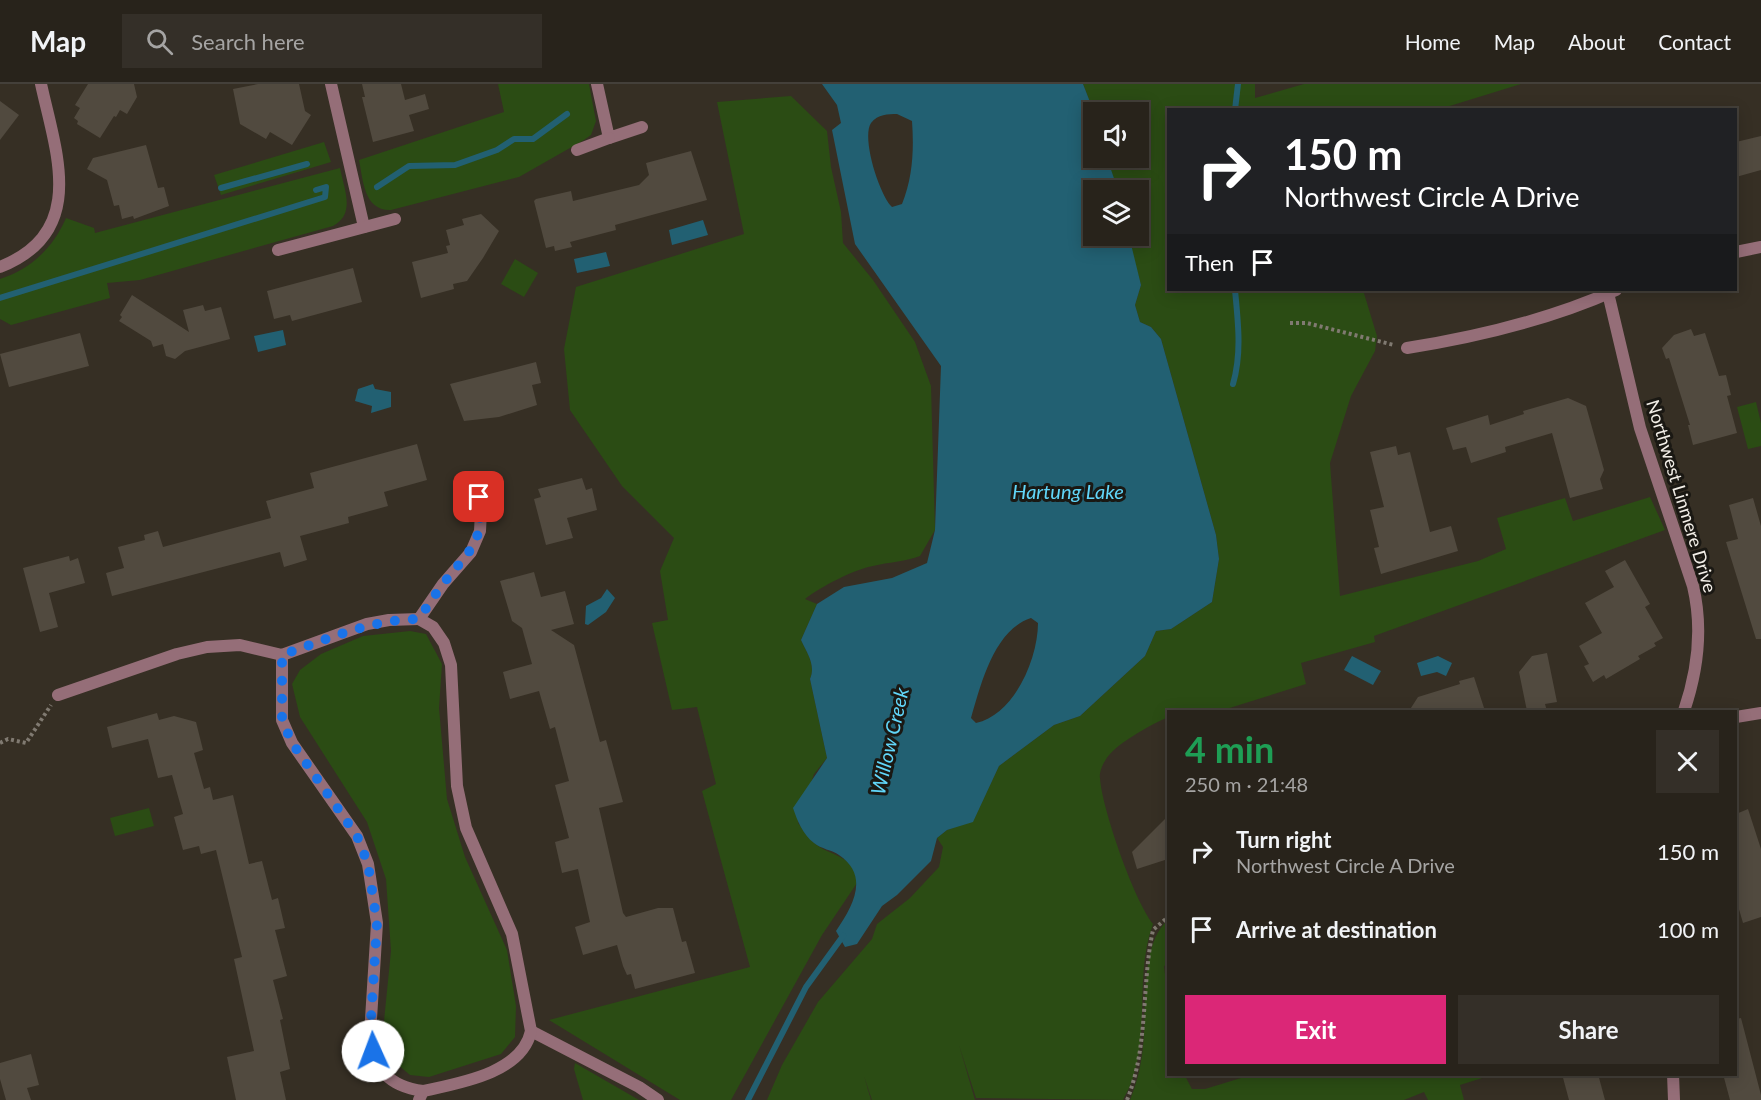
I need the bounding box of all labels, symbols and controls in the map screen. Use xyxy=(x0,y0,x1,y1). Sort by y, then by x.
search box xyxy=(122,14,542,68)
text: Map xyxy=(30,24,86,58)
icon: search xyxy=(143,25,176,58)
text: Search here xyxy=(191,28,305,55)
text: Home xyxy=(1405,29,1461,54)
text: Map xyxy=(1494,29,1535,54)
text: About xyxy=(1568,29,1625,54)
text: Contact xyxy=(1658,29,1731,54)
map controls xyxy=(1083,102,1149,246)
button: sound xyxy=(1083,102,1149,168)
text: 150 m xyxy=(1284,129,1402,179)
icon: right xyxy=(1185,132,1263,210)
button: layers xyxy=(1083,180,1149,246)
text: Northwest Circle A Drive xyxy=(1284,180,1580,213)
icon: arrive xyxy=(1246,246,1279,279)
text: Then xyxy=(1185,249,1234,276)
street label: Northwest Linmere Drive xyxy=(1642,397,1722,595)
pin xyxy=(453,471,504,522)
water label: Hartung Lake xyxy=(1012,479,1124,503)
icon: arrive xyxy=(462,480,495,513)
water label: Willow Creek xyxy=(865,685,913,797)
text: 4 min xyxy=(1185,727,1274,771)
button: close xyxy=(1656,730,1719,793)
text: 250 m · 21:48 xyxy=(1185,772,1308,796)
text: Turn right xyxy=(1236,826,1331,853)
icon: right xyxy=(1185,835,1218,868)
text: 150 m xyxy=(1657,838,1719,865)
text: Northwest Circle A Drive xyxy=(1236,853,1455,877)
icon: arrive xyxy=(1185,913,1218,946)
text: Arrive at destination xyxy=(1236,916,1437,943)
text: 100 m xyxy=(1657,916,1719,943)
button: Exit xyxy=(1185,995,1446,1064)
button: Share xyxy=(1458,995,1719,1064)
position arrow xyxy=(341,1019,405,1083)

